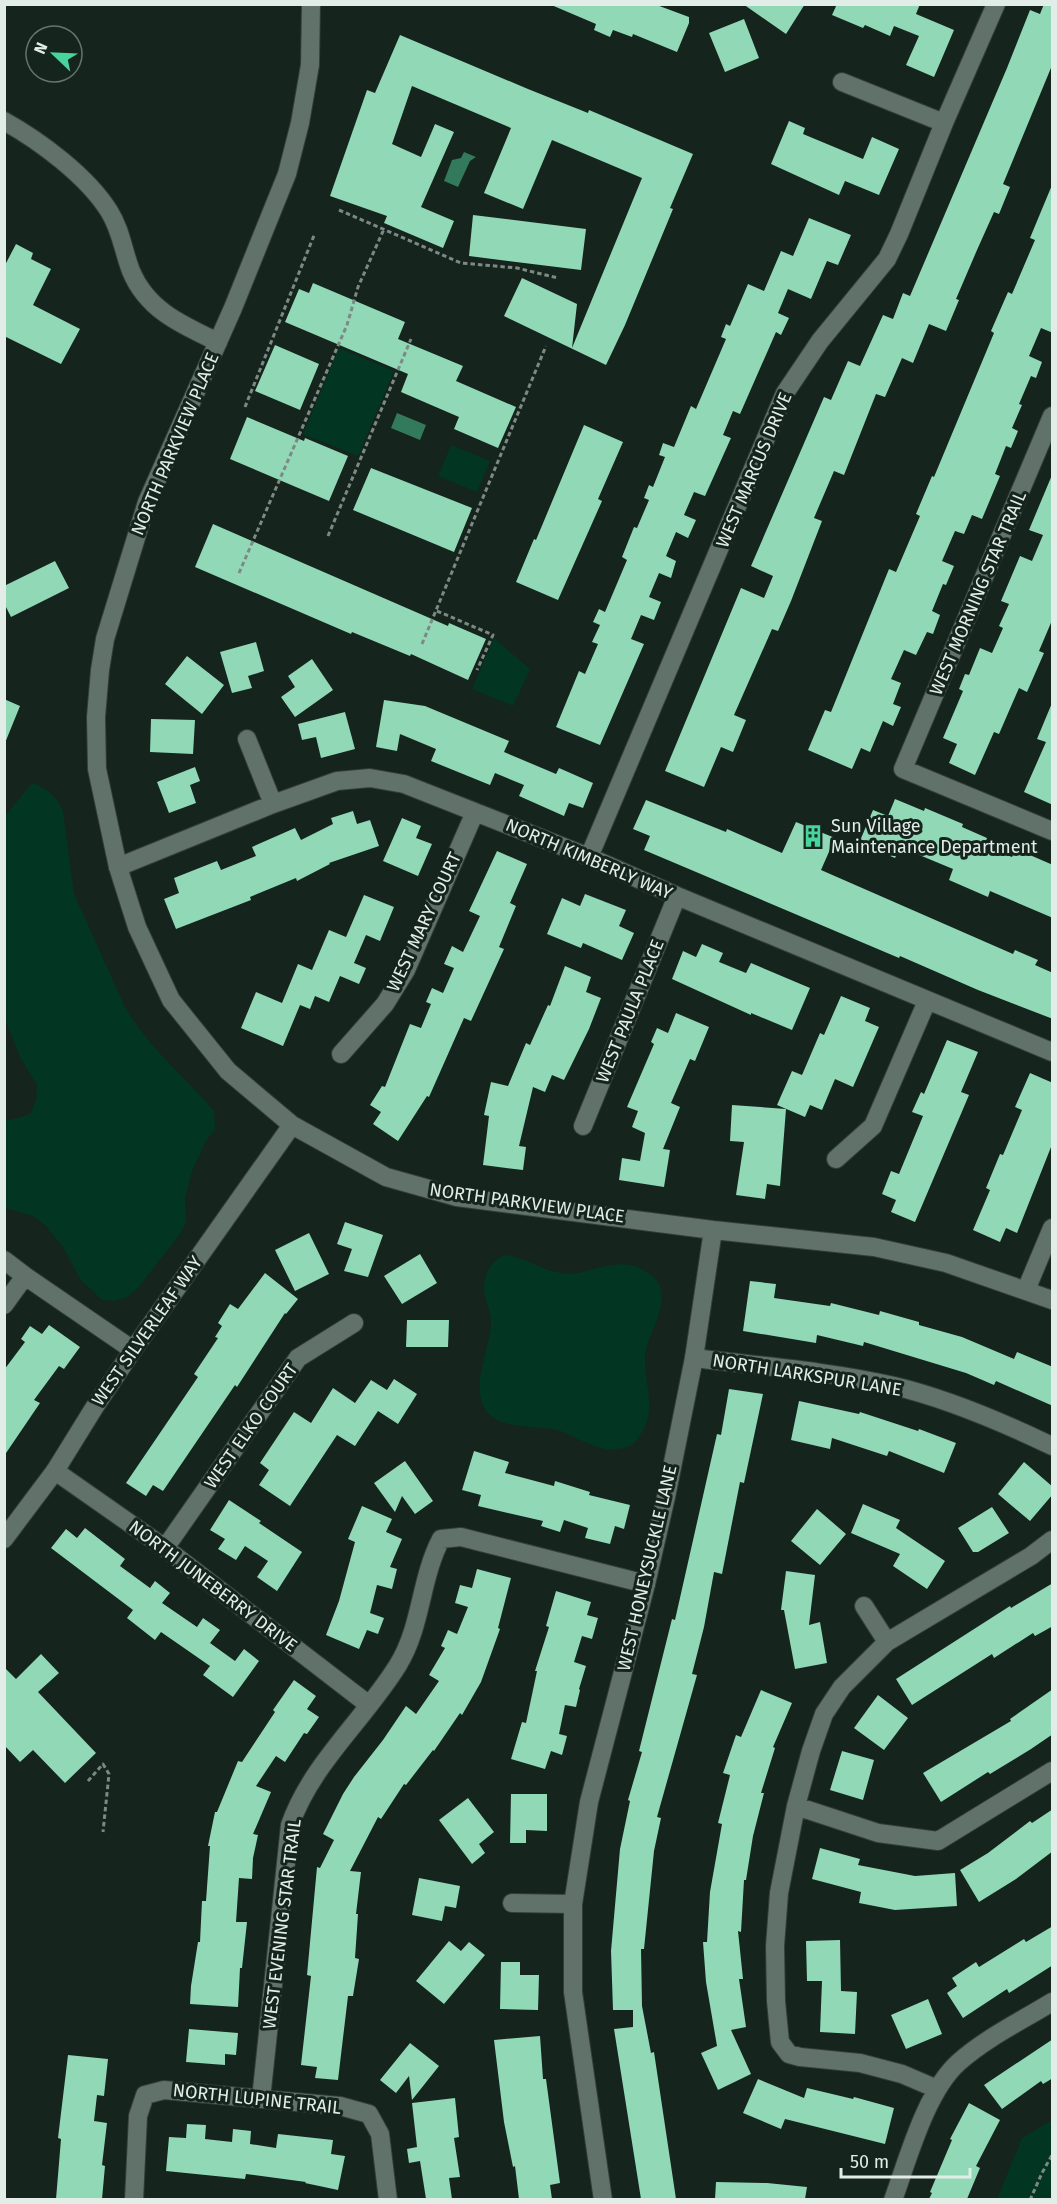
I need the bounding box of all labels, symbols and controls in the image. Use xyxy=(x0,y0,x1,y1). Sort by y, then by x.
north arrow xyxy=(24,24,84,84)
text: N xyxy=(30,40,51,57)
street label: NORTH PARKVIEW PLACE xyxy=(126,349,224,539)
street label: WEST MARCUS DRIVE xyxy=(711,389,797,551)
street label: WEST MORNING STAR TRAIL xyxy=(925,488,1031,698)
street label: NORTH KIMBERLY WAY xyxy=(502,814,676,904)
place label: Sun Village Maintenance Department xyxy=(831,815,1038,858)
building icon: Sun Village Maintenance Department xyxy=(800,823,826,849)
street label: WEST MARY COURT xyxy=(382,848,466,995)
street label: WEST PAULA PLACE xyxy=(591,936,669,1086)
street label: NORTH PARKVIEW PLACE xyxy=(428,1178,626,1228)
street label: WEST SILVERLEAF WAY xyxy=(87,1252,207,1410)
street label: NORTH LARKSPUR LANE xyxy=(711,1349,903,1401)
street label: WEST ELKO COURT xyxy=(200,1359,303,1493)
street label: WEST HONEYSUCKLE LANE xyxy=(613,1463,681,1673)
street label: NORTH JUNEBERRY DRIVE xyxy=(125,1516,301,1656)
street label: WEST EVENING STAR TRAIL xyxy=(258,1818,306,2030)
street label: NORTH LUPINE TRAIL xyxy=(172,2079,342,2119)
scale bar xyxy=(841,2141,970,2179)
text: 50 m xyxy=(850,2151,889,2173)

